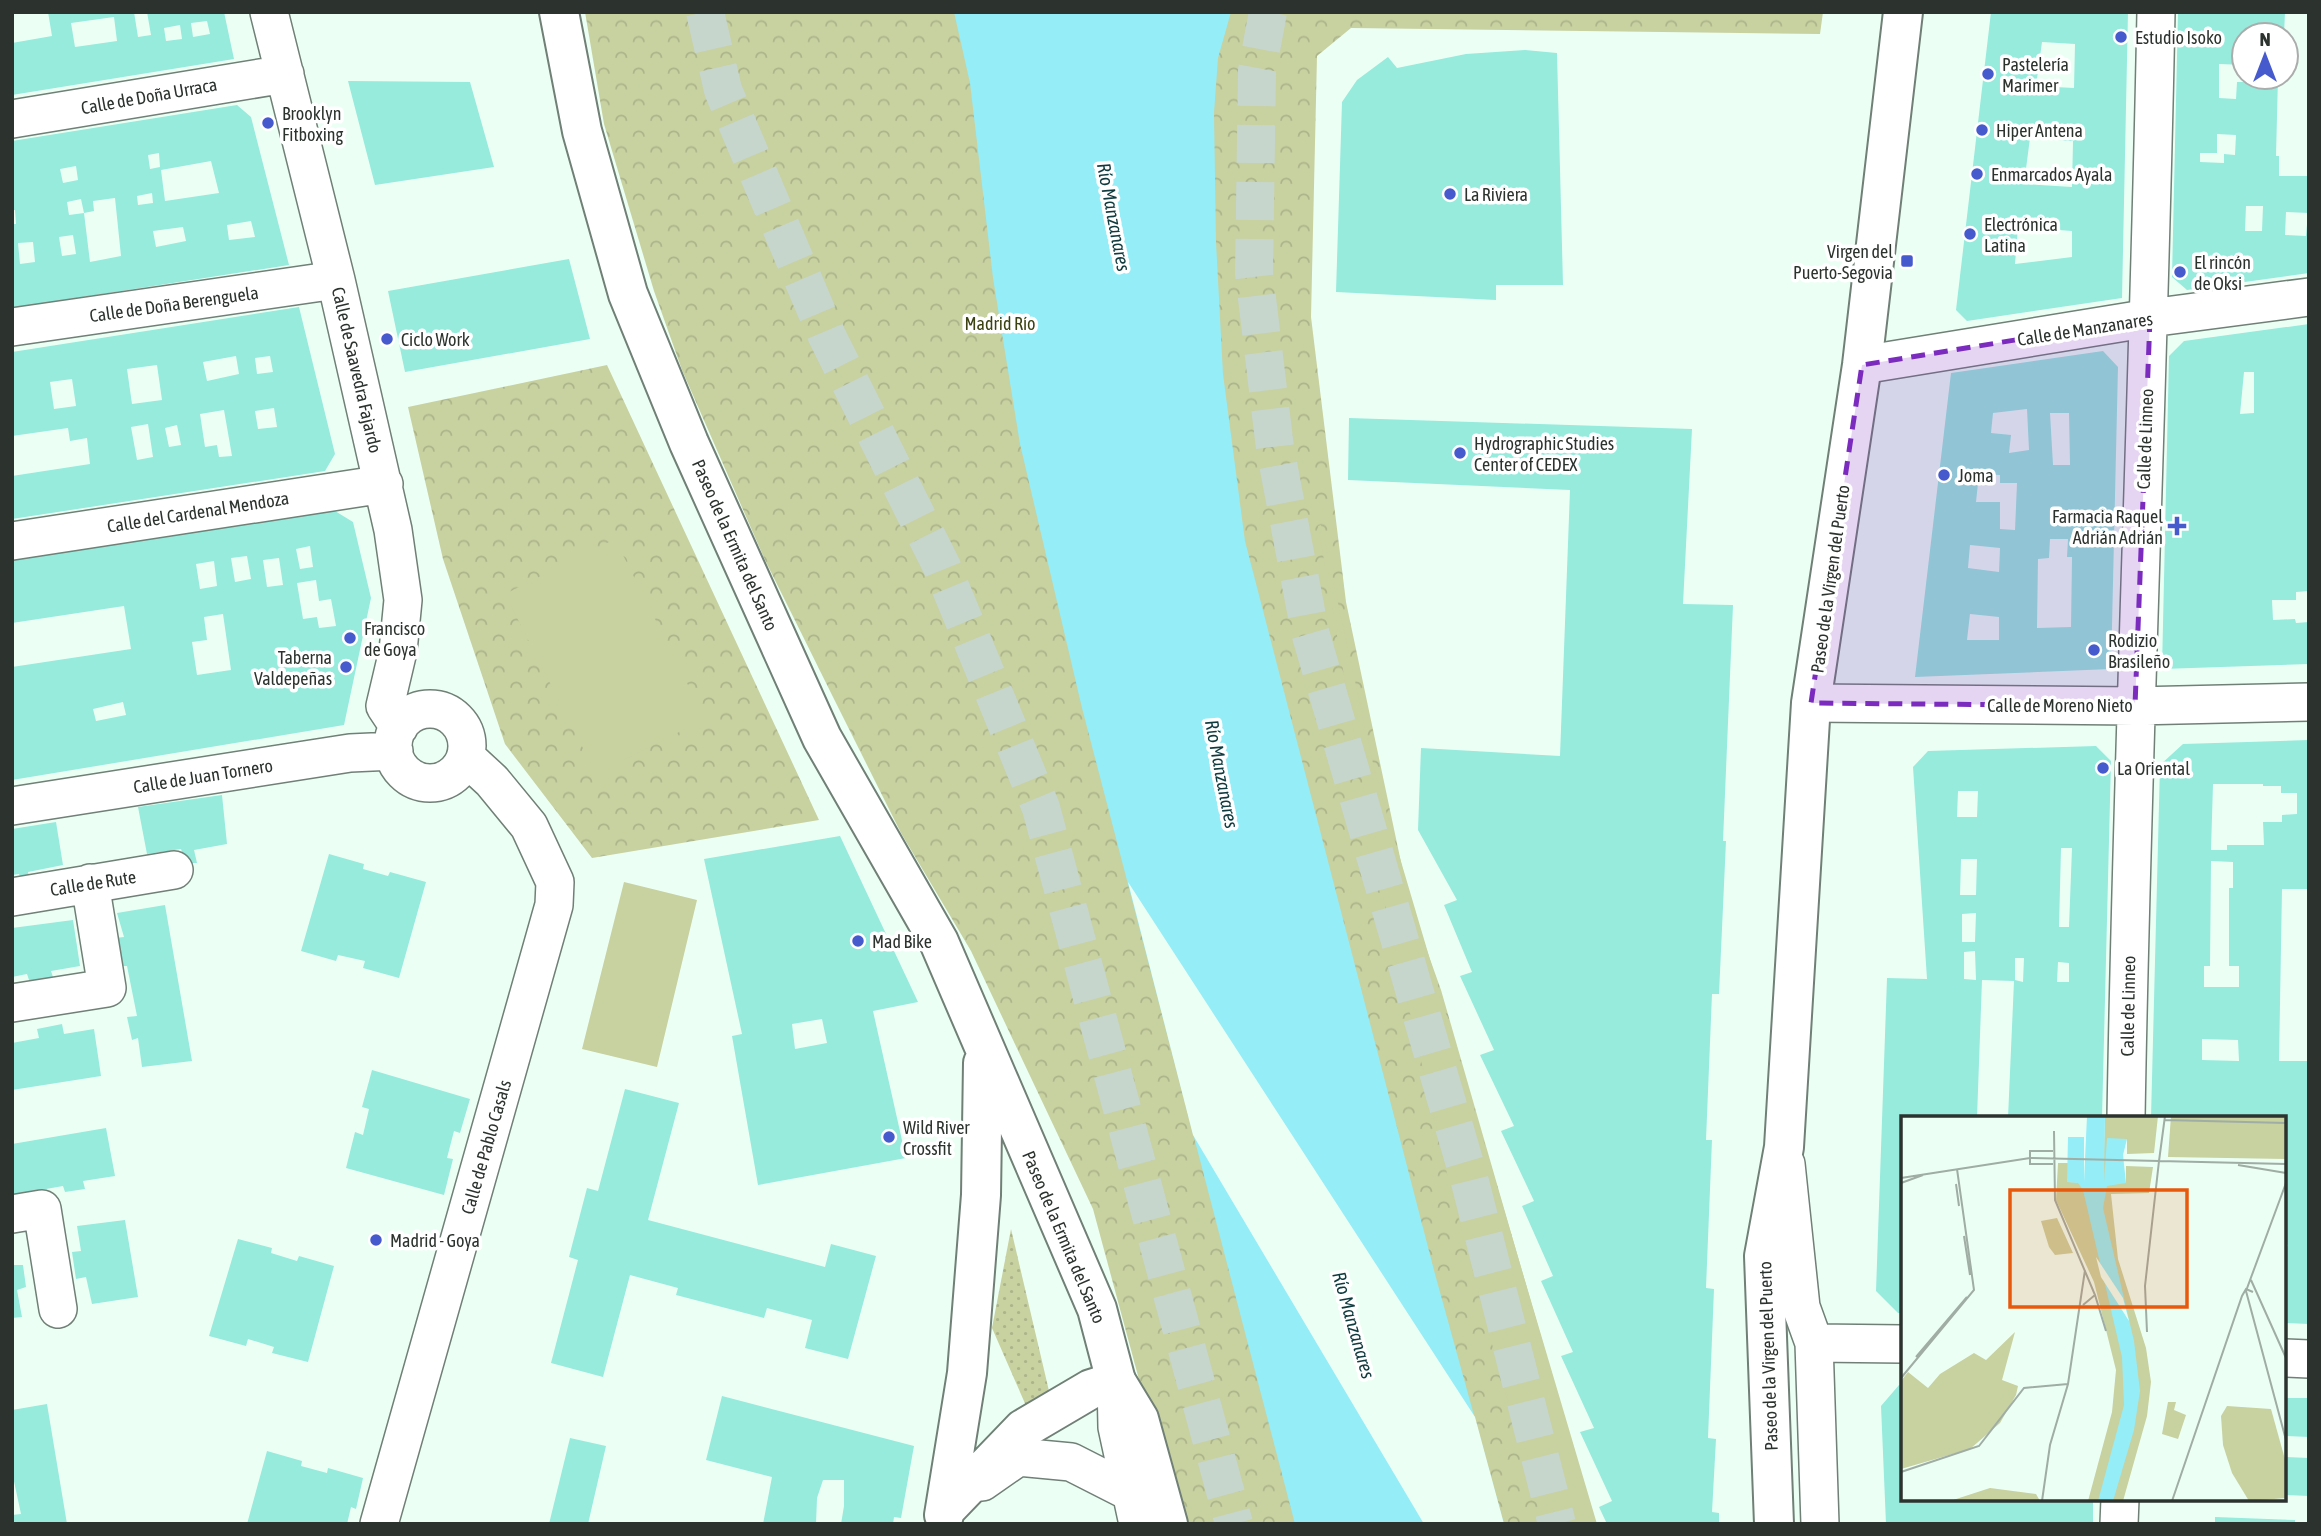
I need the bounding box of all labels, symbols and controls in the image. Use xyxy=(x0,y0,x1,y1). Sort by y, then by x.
north arrow xyxy=(2230,21,2300,91)
place label: Estudio Isoko xyxy=(2135,27,2222,48)
text: N xyxy=(2259,28,2271,50)
marker: Estudio Isoko xyxy=(2113,29,2129,45)
place label: Pastelería Marimer xyxy=(2002,54,2069,96)
marker: Pastelería Marimer xyxy=(1980,66,1996,82)
street label: Calle de Doña Urraca xyxy=(79,74,219,118)
place label: Brooklyn Fitboxing xyxy=(282,103,344,145)
marker: Brooklyn Fitboxing xyxy=(260,115,276,131)
place label: Hiper Antena xyxy=(1996,120,2083,141)
marker: Hiper Antena xyxy=(1974,122,1990,138)
water label: Río Manzanares xyxy=(1093,161,1135,273)
place label: Enmarcados Ayala xyxy=(1991,164,2112,185)
marker: Enmarcados Ayala xyxy=(1969,166,1985,182)
place label: La Riviera xyxy=(1464,184,1528,205)
marker: La Riviera xyxy=(1442,186,1458,202)
place label: Electrónica Latina xyxy=(1984,214,2058,256)
marker: Electrónica Latina xyxy=(1962,226,1978,242)
place label: Virgen del Puerto-Segovia xyxy=(1793,241,1893,283)
place label: El rincón de Oksi xyxy=(2194,252,2251,294)
marker: Virgen del Puerto-Segovia xyxy=(1899,253,1915,269)
marker: El rincón de Oksi xyxy=(2172,264,2188,280)
street label: Calle de Doña Berenguela xyxy=(88,282,260,326)
street label: Calle de Saavedra Fajardo xyxy=(328,285,386,455)
street label: Calle de Manzanares xyxy=(2016,308,2154,350)
park label: Madrid Río xyxy=(964,313,1036,334)
place label: Ciclo Work xyxy=(401,329,470,350)
marker: Ciclo Work xyxy=(379,331,395,347)
street label: Calle de Linneo xyxy=(2133,388,2157,490)
place label: Hydrographic Studies Center of CEDEX xyxy=(1474,433,1614,475)
marker: Hydrographic Studies Center of CEDEX xyxy=(1452,445,1468,461)
street label: Paseo de la Ermita del Santo xyxy=(688,456,782,634)
place label: Joma xyxy=(1958,465,1994,486)
marker: Joma xyxy=(1936,467,1952,483)
street label: Paseo de la Virgen del Puerto xyxy=(1806,484,1854,674)
street label: Calle del Cardenal Mendoza xyxy=(106,487,290,537)
place label: Farmacia Raquel Adrián Adrián xyxy=(2052,506,2163,548)
marker: Farmacia Raquel Adrián Adrián xyxy=(2169,518,2185,534)
place label: Francisco de Goya xyxy=(364,618,425,660)
marker: Francisco de Goya xyxy=(342,630,358,646)
place label: Rodizio Brasileño xyxy=(2108,630,2170,672)
marker: Rodizio Brasileño xyxy=(2086,642,2102,658)
place label: Taberna Valdepeñas xyxy=(254,647,332,689)
marker: Taberna Valdepeñas xyxy=(338,659,354,675)
street label: Calle de Moreno Nieto xyxy=(1987,695,2133,716)
water label: Río Manzanares xyxy=(1201,718,1243,830)
street label: Calle de Juan Tornero xyxy=(132,755,274,797)
place label: La Oriental xyxy=(2117,758,2190,779)
marker: La Oriental xyxy=(2095,760,2111,776)
street label: Calle de Rute xyxy=(49,866,137,900)
place label: Mad Bike xyxy=(872,931,932,952)
marker: Mad Bike xyxy=(850,933,866,949)
street label: Calle de Linneo xyxy=(2117,955,2139,1057)
street label: Calle de Pablo Casals xyxy=(457,1077,515,1217)
inset map xyxy=(1901,1116,2286,1501)
place label: Wild River Crossfit xyxy=(903,1117,970,1159)
marker: Wild River Crossfit xyxy=(881,1129,897,1145)
street label: Paseo de la Ermita del Santo xyxy=(1018,1148,1110,1326)
place label: Madrid - Goya xyxy=(390,1230,480,1251)
marker: Madrid - Goya xyxy=(368,1232,384,1248)
street label: Paseo de la Virgen del Puerto xyxy=(1754,1261,1782,1451)
water label: Río Manzanares xyxy=(1328,1269,1380,1381)

